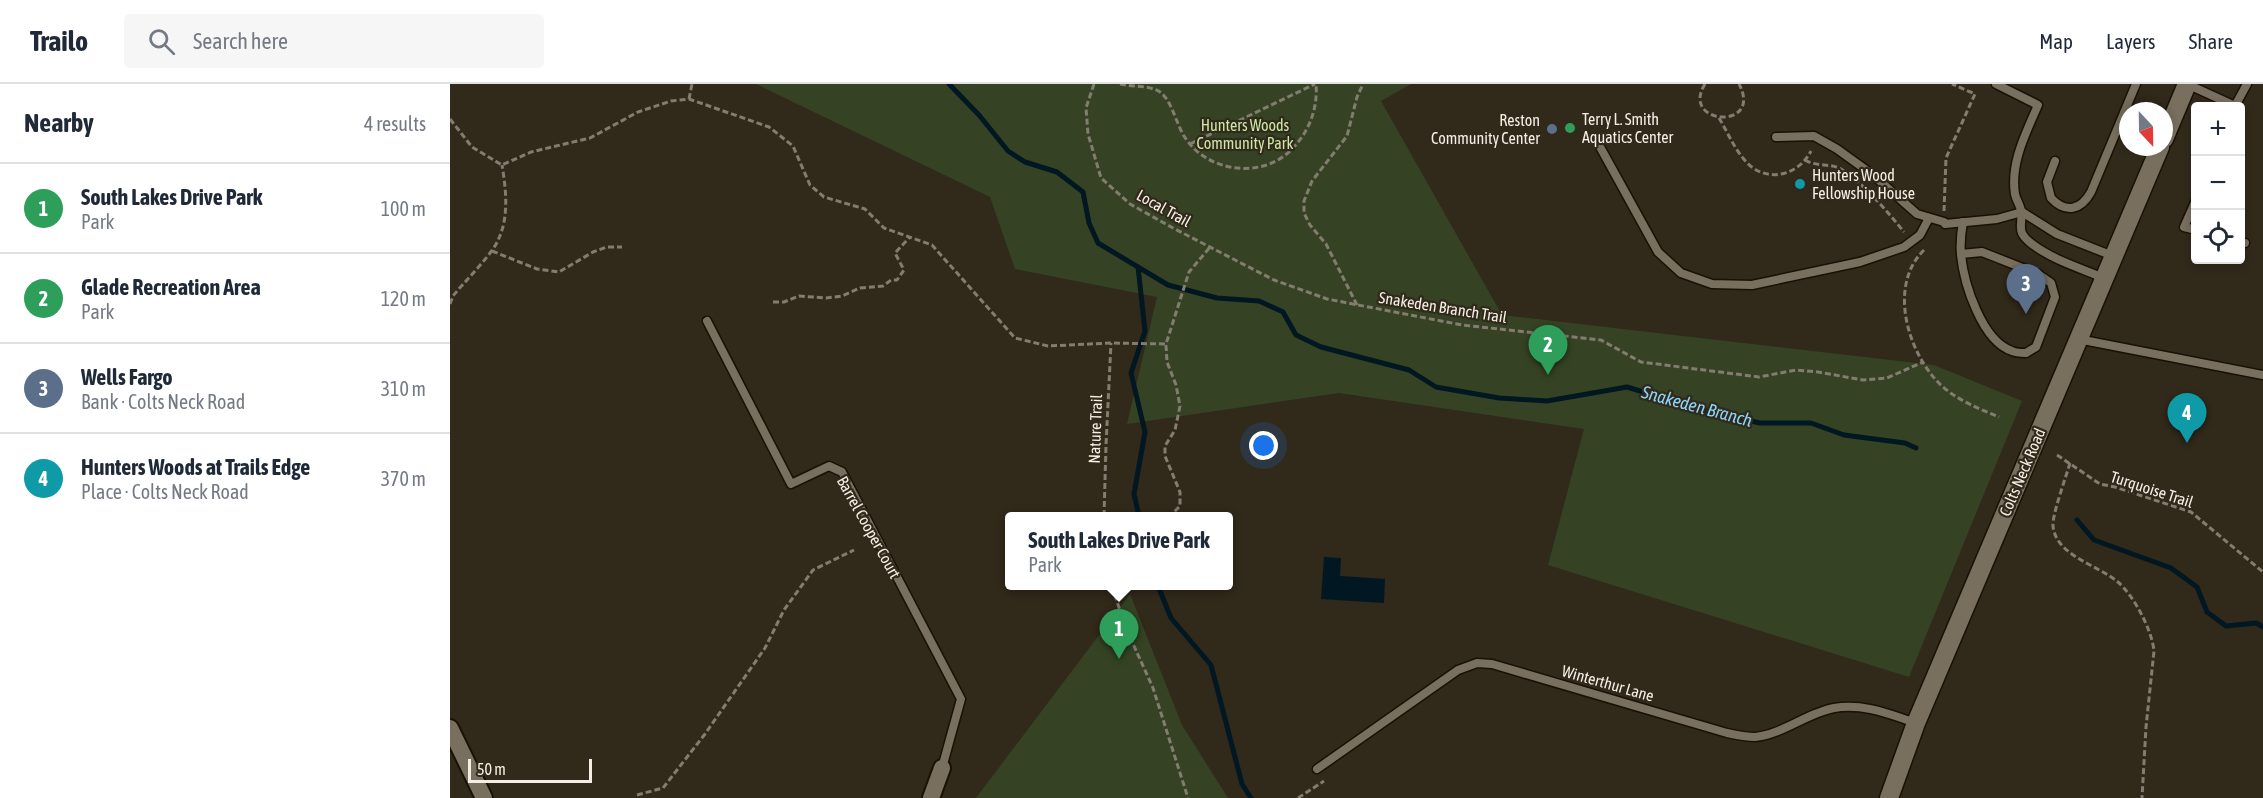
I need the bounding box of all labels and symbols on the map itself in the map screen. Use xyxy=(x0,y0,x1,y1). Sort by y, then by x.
north arrow xyxy=(2119,102,2173,156)
place label: Terry L. Smith Aquatics Center xyxy=(1582,110,1674,147)
place label: Reston Community Center xyxy=(1431,111,1540,148)
park label: Hunters Woods Community Park xyxy=(1196,116,1294,153)
marker: Terry L. Smith Aquatics Center xyxy=(1563,121,1577,135)
marker: Reston Community Center xyxy=(1545,122,1559,136)
place label: Hunters Wood Fellowship House xyxy=(1812,166,1915,203)
marker: Hunters Wood Fellowship House xyxy=(1793,177,1807,191)
street label: Local Trail xyxy=(1134,186,1195,231)
pin: 3 xyxy=(2006,264,2046,314)
street label: Snakeden Branch Trail xyxy=(1378,288,1509,326)
pin: 2 xyxy=(1528,326,1568,375)
water label: Snakeden Branch xyxy=(1638,381,1755,431)
street label: Nature Trail xyxy=(1085,393,1105,464)
pin: 4 xyxy=(2168,394,2206,443)
street label: Colts Neck Road xyxy=(1995,425,2049,519)
your location xyxy=(1249,431,1278,460)
street label: Turquoise Trail xyxy=(2108,467,2196,512)
street label: Barrel Cooper Court xyxy=(833,473,905,582)
pin: 1 xyxy=(1100,610,1138,659)
street label: Winterthur Lane xyxy=(1560,661,1656,705)
scale bar xyxy=(468,756,592,784)

